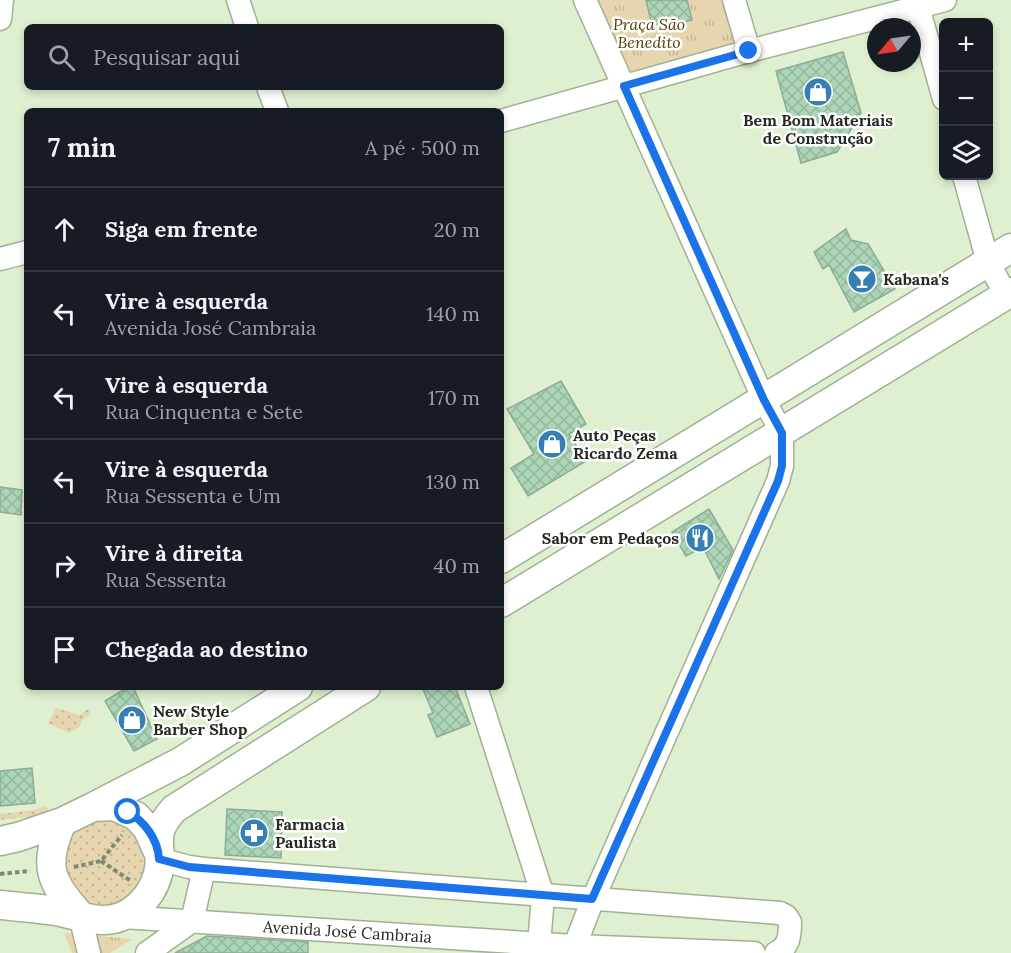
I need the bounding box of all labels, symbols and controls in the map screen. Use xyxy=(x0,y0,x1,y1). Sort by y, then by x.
park label: Praça São Benedito xyxy=(613,14,685,52)
north arrow xyxy=(867,18,921,72)
map controls xyxy=(939,18,993,180)
button: + xyxy=(939,18,993,72)
search box xyxy=(24,24,504,90)
route end xyxy=(735,37,761,63)
icon: search xyxy=(45,41,78,74)
text: Pesquisar aqui xyxy=(93,43,240,71)
button: − xyxy=(939,72,993,126)
shop icon: Bem Bom Materiais de Construção xyxy=(802,76,834,108)
place label: Bem Bom Materiais de Construção xyxy=(743,110,893,148)
button: layers xyxy=(939,126,993,180)
text: 7 min xyxy=(48,131,116,164)
text: A pé · 500 m xyxy=(365,135,480,160)
icon: ahead xyxy=(48,213,81,246)
text: Siga em frente xyxy=(105,215,258,243)
text: 20 m xyxy=(434,217,480,242)
bar icon: Kabana's xyxy=(846,263,878,295)
place label: Kabana's xyxy=(883,269,949,289)
text: Vire à esquerda xyxy=(105,287,268,315)
icon: left xyxy=(48,297,81,330)
text: 140 m xyxy=(426,301,480,326)
text: Avenida José Cambraia xyxy=(105,315,316,340)
text: Vire à esquerda xyxy=(105,371,268,399)
icon: left xyxy=(48,381,81,414)
text: 170 m xyxy=(428,385,480,410)
text: Rua Cinquenta e Sete xyxy=(105,399,303,424)
place label: Auto Peças Ricardo Zema xyxy=(573,425,678,463)
shop icon: Auto Peças Ricardo Zema xyxy=(536,428,568,460)
text: Vire à esquerda xyxy=(105,455,268,483)
icon: left xyxy=(48,465,81,498)
text: 130 m xyxy=(426,469,480,494)
text: Rua Sessenta e Um xyxy=(105,483,281,508)
restaurant icon: Sabor em Pedaços xyxy=(684,522,716,554)
place label: Sabor em Pedaços xyxy=(542,528,679,548)
text: Vire à direita xyxy=(105,539,243,567)
icon: right xyxy=(48,549,81,582)
text: 40 m xyxy=(434,553,480,578)
text: Rua Sessenta xyxy=(105,567,227,592)
icon: arrive xyxy=(48,633,81,666)
text: Chegada ao destino xyxy=(105,635,308,663)
place label: New Style Barber Shop xyxy=(153,701,248,739)
shop icon: New Style Barber Shop xyxy=(116,704,148,736)
route start xyxy=(114,798,140,824)
place label: Farmacia Paulista xyxy=(275,814,345,852)
pharmacy icon: Farmacia Paulista xyxy=(238,817,270,849)
street label: Avenida José Cambraia xyxy=(261,916,433,947)

